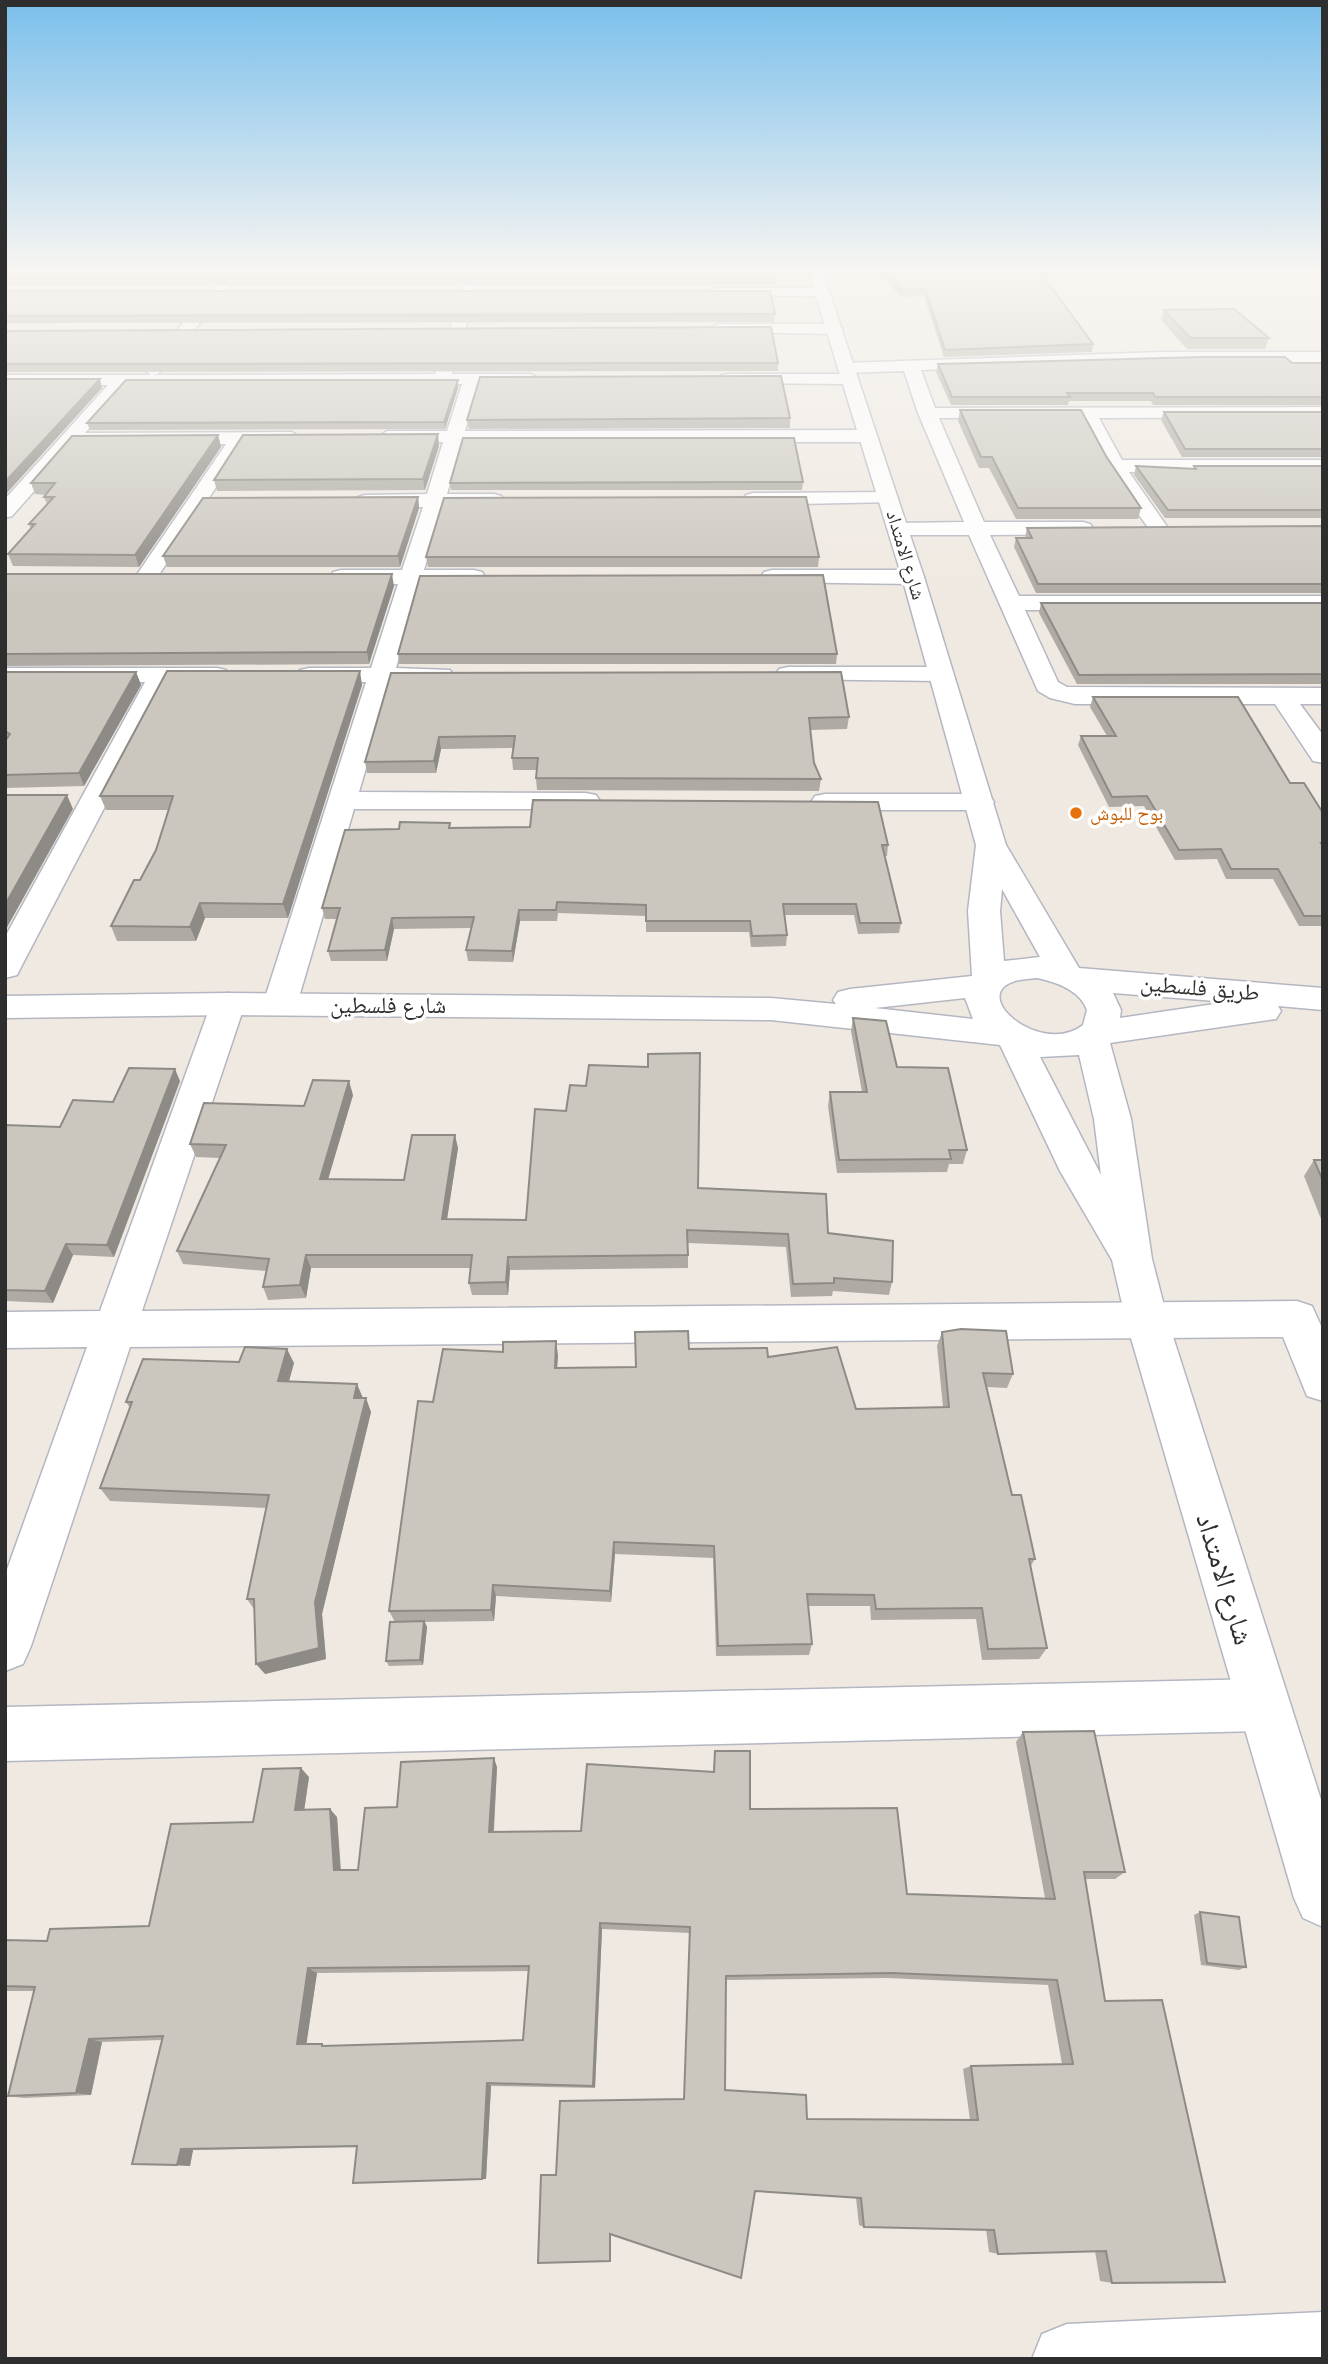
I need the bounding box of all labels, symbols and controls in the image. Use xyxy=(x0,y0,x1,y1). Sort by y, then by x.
street label: شارع الامتداد xyxy=(882,508,930,602)
place label: بوح للبوش xyxy=(1090,802,1163,825)
marker: بوح للبوش xyxy=(1068,805,1084,821)
street label: طريق فلسطين xyxy=(1139,969,1261,1007)
street label: شارع فلسطين xyxy=(330,992,446,1020)
street label: شارع الامتداد xyxy=(1188,1509,1261,1649)

